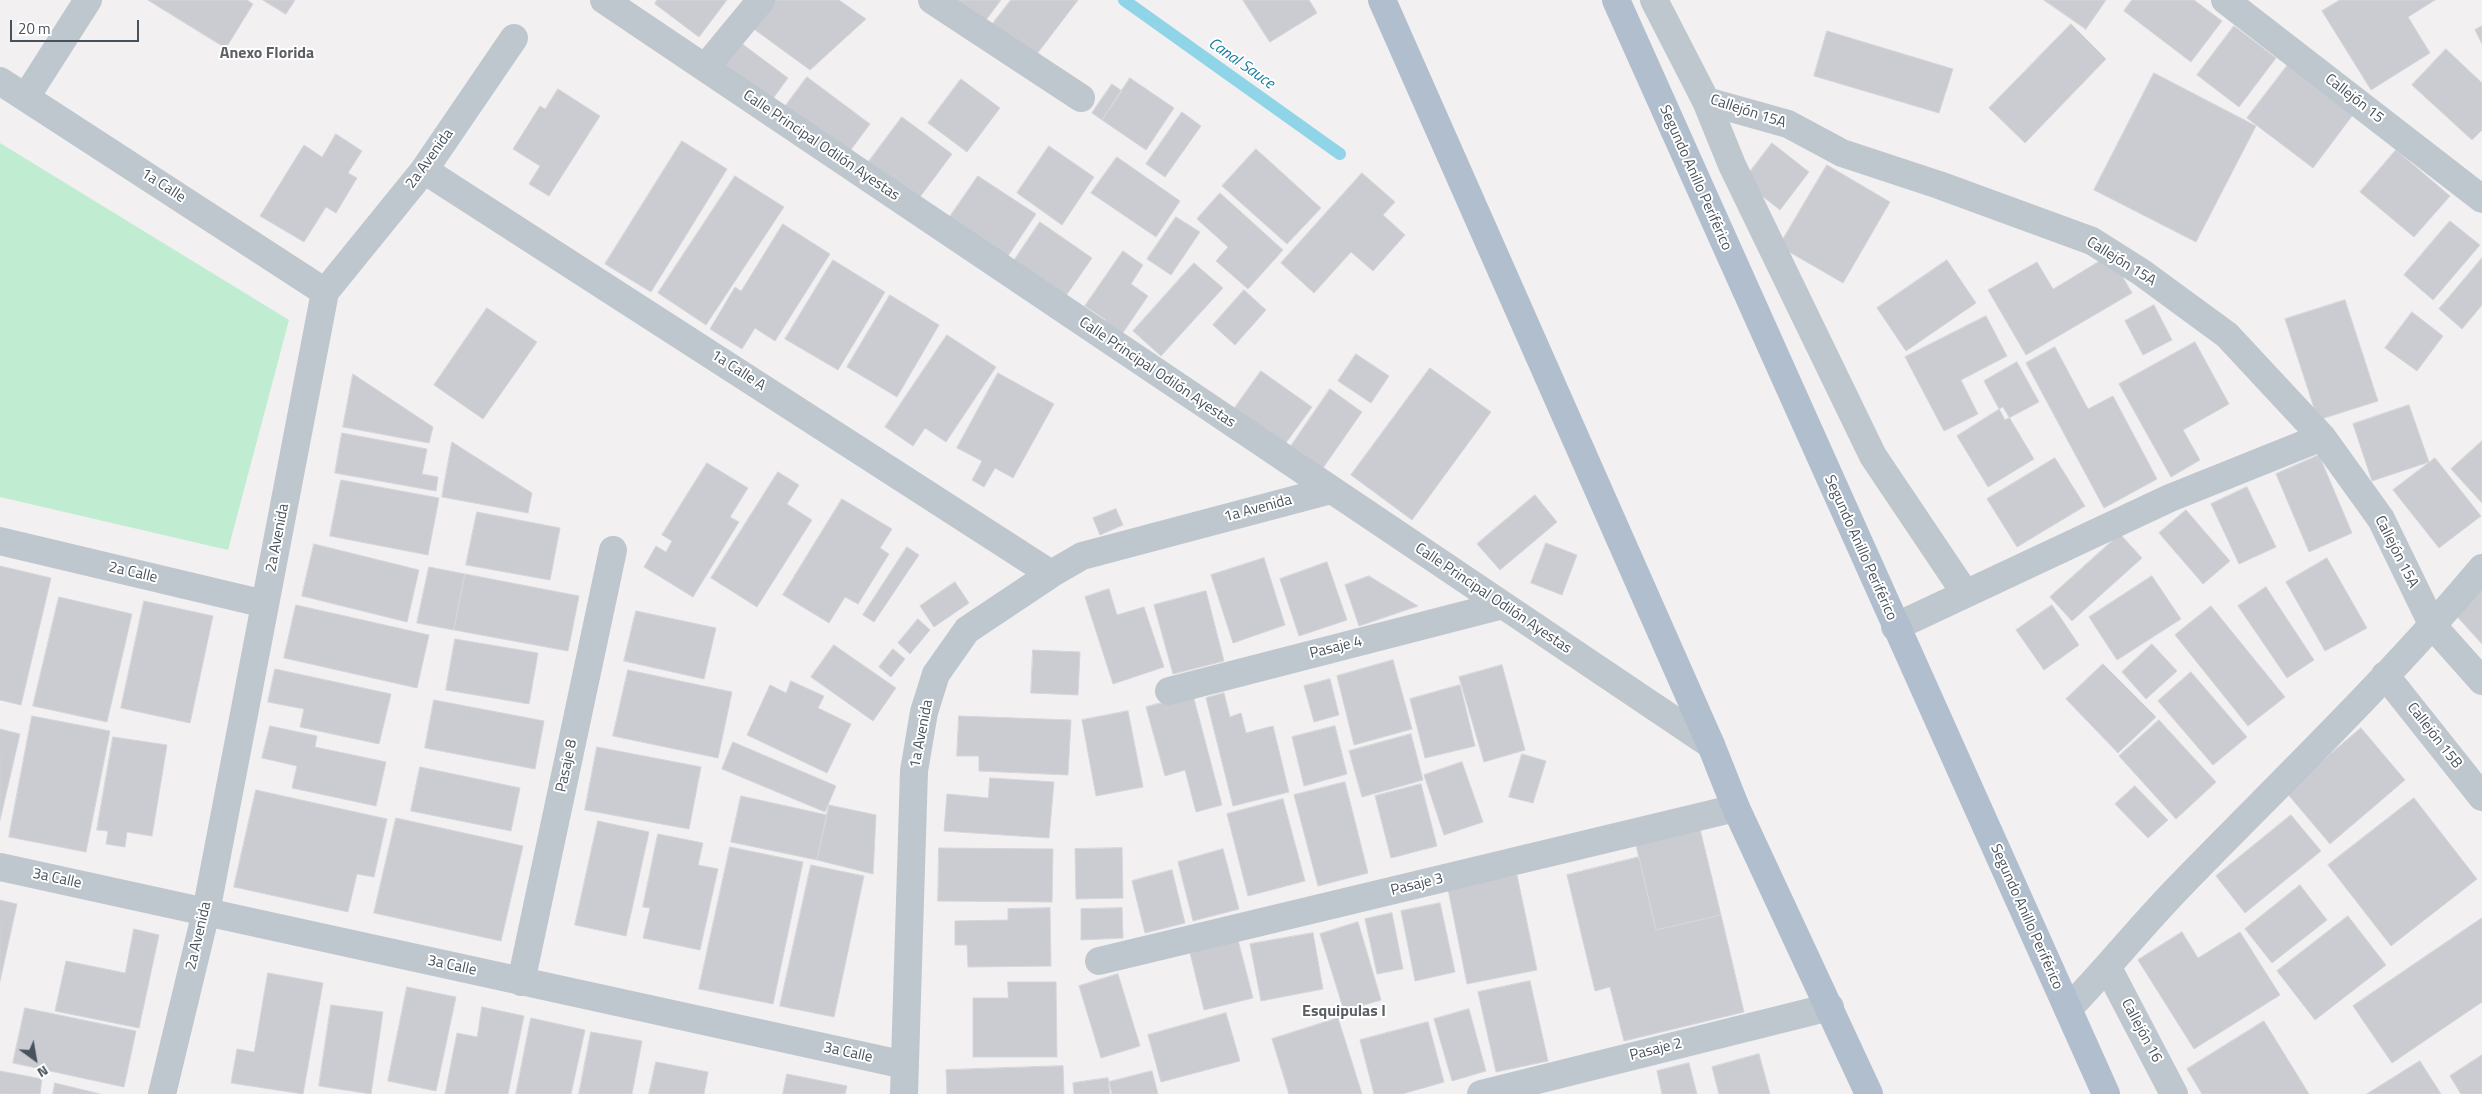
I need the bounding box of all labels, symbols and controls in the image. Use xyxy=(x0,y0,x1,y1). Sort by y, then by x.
scale bar xyxy=(12,10,141,42)
text: 20 m xyxy=(18,17,51,40)
water label: Canal Sauce xyxy=(1204,34,1278,94)
district label: Anexo Florida xyxy=(220,44,314,64)
street label: Callejón 15 xyxy=(2321,71,2387,127)
street label: Calle Principal Odilón Ayestas xyxy=(739,87,903,205)
street label: Callejón 15A xyxy=(1708,91,1788,133)
street label: Segundo Anillo Periférico xyxy=(1655,103,1735,253)
street label: 2a Avenida xyxy=(402,126,458,192)
street label: 1a Calle xyxy=(137,165,189,207)
street label: Callejón 15A xyxy=(2083,234,2159,290)
street label: Calle Principal Odilón Ayestas xyxy=(1075,314,1239,432)
street label: 1a Calle A xyxy=(707,347,769,395)
street label: Segundo Anillo Periférico xyxy=(1820,473,1900,623)
street label: 1a Avenida xyxy=(1222,491,1294,527)
street label: 2a Avenida xyxy=(263,502,293,574)
street label: Callejón 15A xyxy=(2370,513,2422,591)
street label: Calle Principal Odilón Ayestas xyxy=(1411,540,1575,658)
street label: 2a Calle xyxy=(107,559,159,587)
street label: Pasaje 4 xyxy=(1308,633,1364,663)
street label: 1a Avenida xyxy=(907,698,937,770)
street label: Callejón 15B xyxy=(2403,699,2465,773)
street label: Pasaje 8 xyxy=(553,738,581,794)
street label: Segundo Anillo Periférico xyxy=(1986,842,2066,992)
street label: 3a Calle xyxy=(31,865,83,893)
street label: Pasaje 3 xyxy=(1389,870,1445,900)
street label: 2a Avenida xyxy=(182,900,216,972)
street label: 3a Calle xyxy=(426,952,478,980)
street label: Callejón 16 xyxy=(2117,996,2165,1066)
district label: Esquipulas I xyxy=(1302,1002,1386,1022)
north arrow xyxy=(10,1034,60,1084)
street label: Pasaje 2 xyxy=(1628,1035,1684,1065)
street label: 3a Calle xyxy=(822,1039,874,1067)
text: N xyxy=(34,1061,53,1084)

